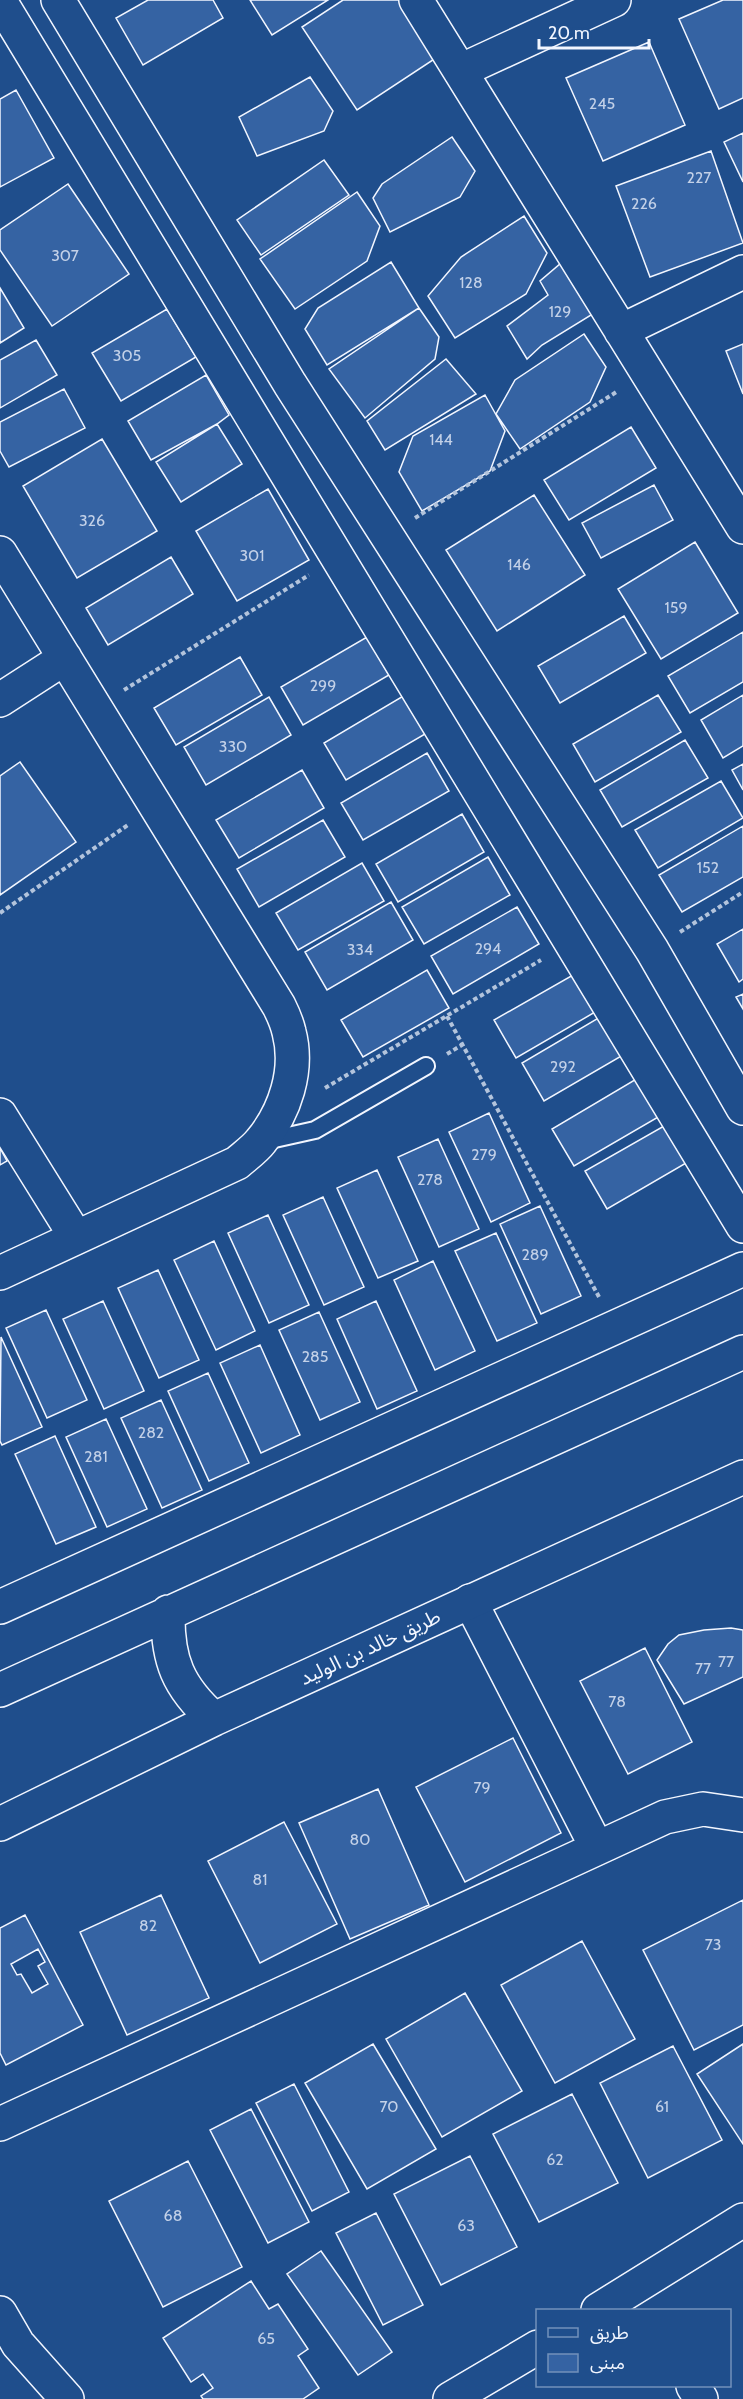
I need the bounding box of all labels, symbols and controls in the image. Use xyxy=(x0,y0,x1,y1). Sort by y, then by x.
scale bar xyxy=(539,12,648,50)
text: 20 m xyxy=(548,22,590,44)
house number: 245 xyxy=(589,94,615,113)
house number: 227 xyxy=(687,168,711,187)
house number: 226 xyxy=(631,194,657,213)
house number: 307 xyxy=(51,246,79,265)
house number: 128 xyxy=(459,273,483,292)
house number: 129 xyxy=(549,302,571,321)
house number: 305 xyxy=(113,346,141,365)
house number: 144 xyxy=(429,430,453,449)
house number: 326 xyxy=(79,511,105,530)
house number: 301 xyxy=(239,546,265,565)
house number: 146 xyxy=(507,555,531,574)
house number: 159 xyxy=(665,598,687,617)
house number: 299 xyxy=(310,676,336,695)
house number: 330 xyxy=(219,737,247,756)
house number: 152 xyxy=(697,858,719,877)
house number: 294 xyxy=(475,939,501,958)
house number: 334 xyxy=(347,940,373,959)
house number: 292 xyxy=(550,1057,576,1076)
house number: 279 xyxy=(471,1145,497,1164)
house number: 278 xyxy=(417,1170,443,1189)
house number: 289 xyxy=(521,1245,549,1264)
house number: 285 xyxy=(302,1347,328,1366)
house number: 282 xyxy=(138,1423,164,1442)
house number: 281 xyxy=(84,1447,108,1466)
street label: طريق خالد بن الوليد xyxy=(296,1604,445,1691)
house number: 77 xyxy=(718,1652,734,1671)
house number: 77 xyxy=(695,1659,711,1678)
house number: 78 xyxy=(608,1692,626,1711)
house number: 79 xyxy=(473,1778,491,1797)
house number: 80 xyxy=(350,1830,370,1849)
house number: 81 xyxy=(253,1870,267,1889)
house number: 82 xyxy=(139,1916,157,1935)
house number: 73 xyxy=(705,1935,721,1954)
house number: 70 xyxy=(379,2097,399,2116)
house number: 61 xyxy=(655,2097,669,2116)
house number: 62 xyxy=(546,2150,564,2169)
house number: 68 xyxy=(164,2206,182,2225)
house number: 63 xyxy=(457,2216,475,2235)
legend xyxy=(536,2309,731,2387)
text: طريق xyxy=(590,2322,629,2344)
house number: 65 xyxy=(257,2329,275,2348)
text: مبنى xyxy=(590,2352,625,2374)

